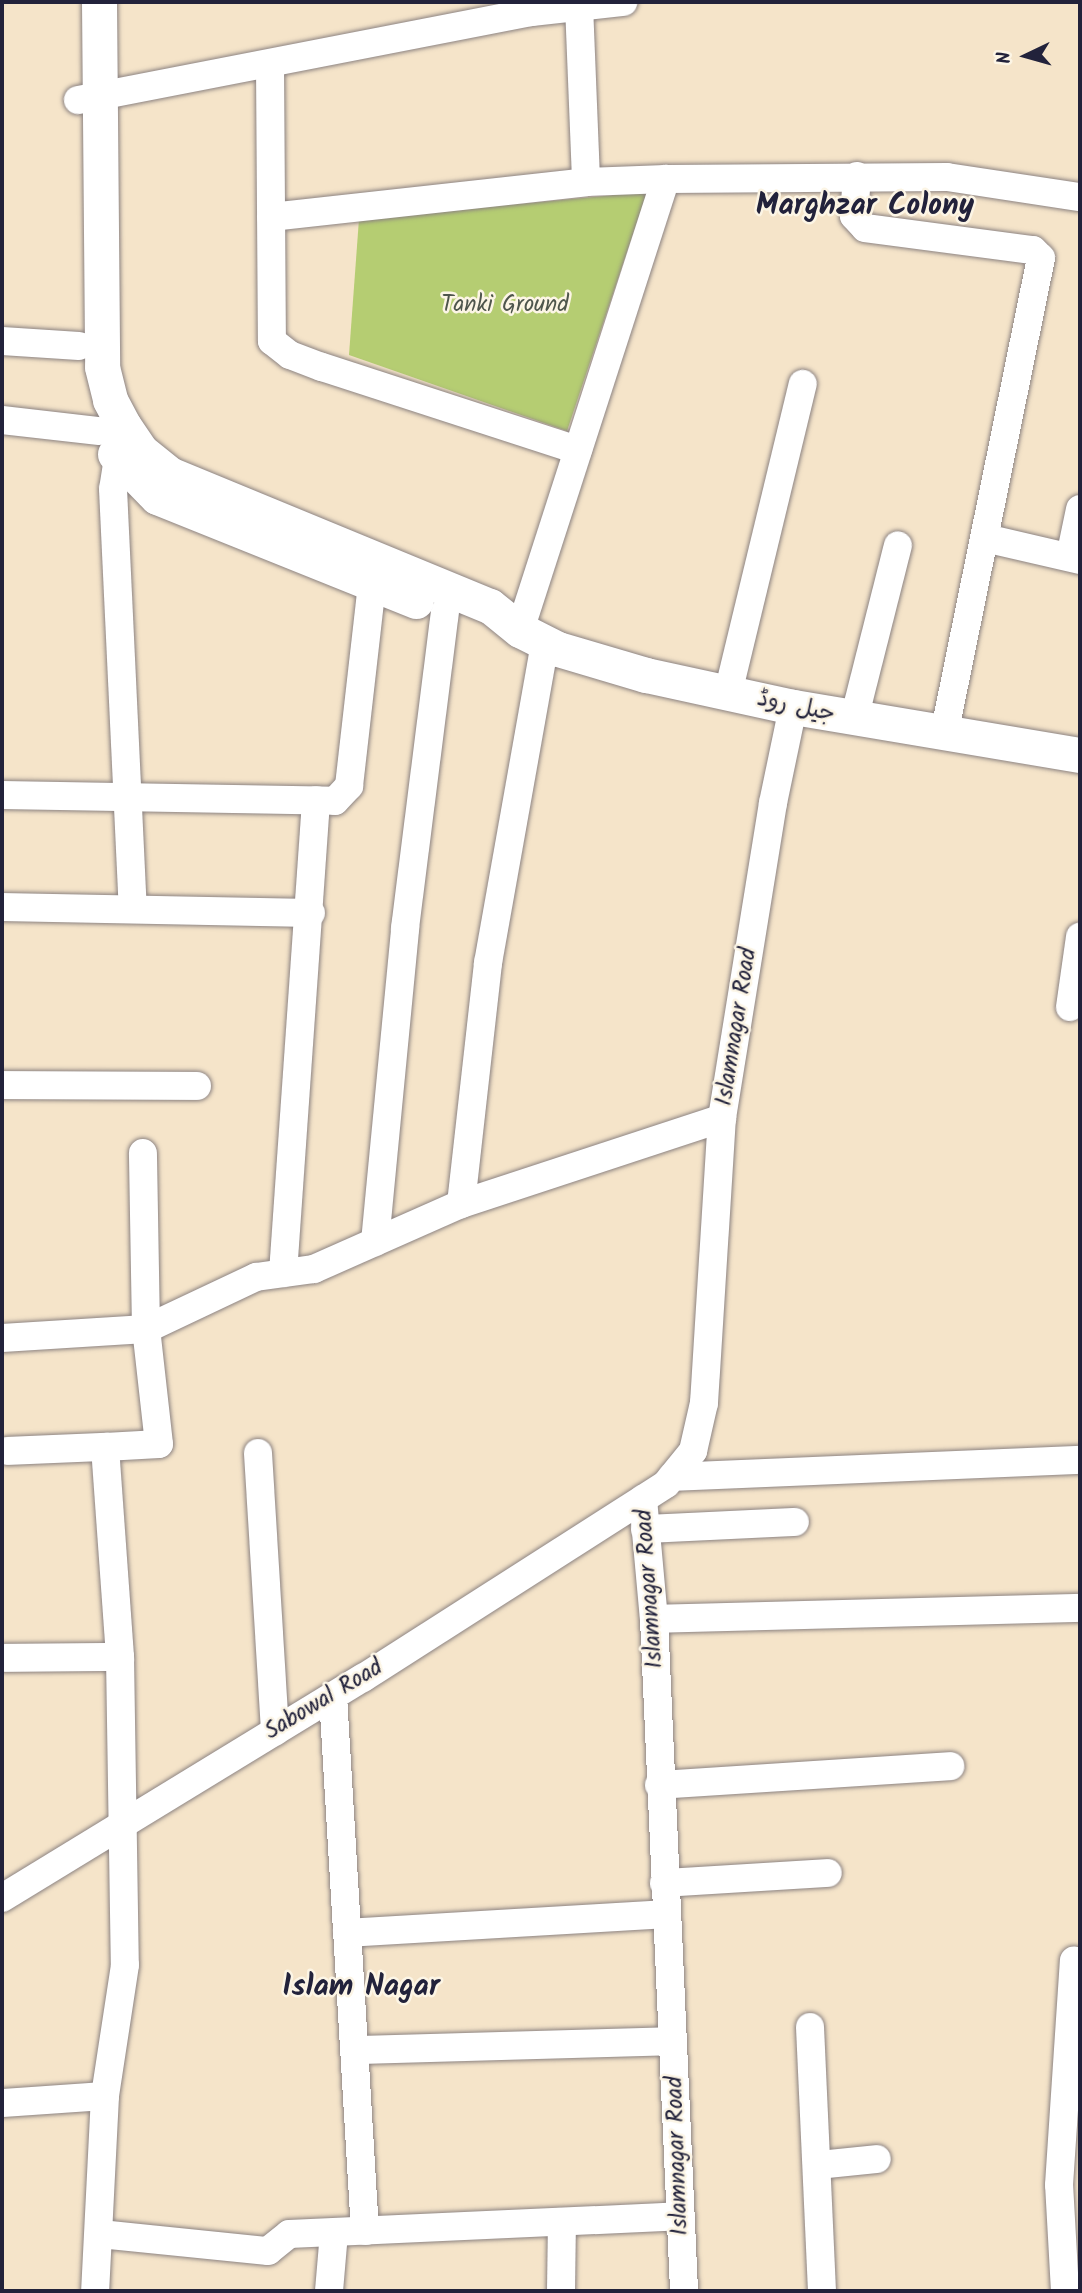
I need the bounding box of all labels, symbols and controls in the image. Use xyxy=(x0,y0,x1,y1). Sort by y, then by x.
north arrow xyxy=(991,21,1061,91)
text: N xyxy=(990,51,1021,65)
district label: Marghzar Colony xyxy=(756,188,974,224)
park label: Tanki Ground xyxy=(441,291,569,319)
street label: جیل روڈ xyxy=(754,685,838,729)
street label: Islamnagar Road xyxy=(711,946,763,1108)
street label: Islamnagar Road xyxy=(631,1509,669,1669)
street label: Sabowal Road xyxy=(260,1654,388,1746)
district label: Islam Nagar xyxy=(282,1969,440,2005)
street label: Islamnagar Road xyxy=(661,2076,695,2236)

